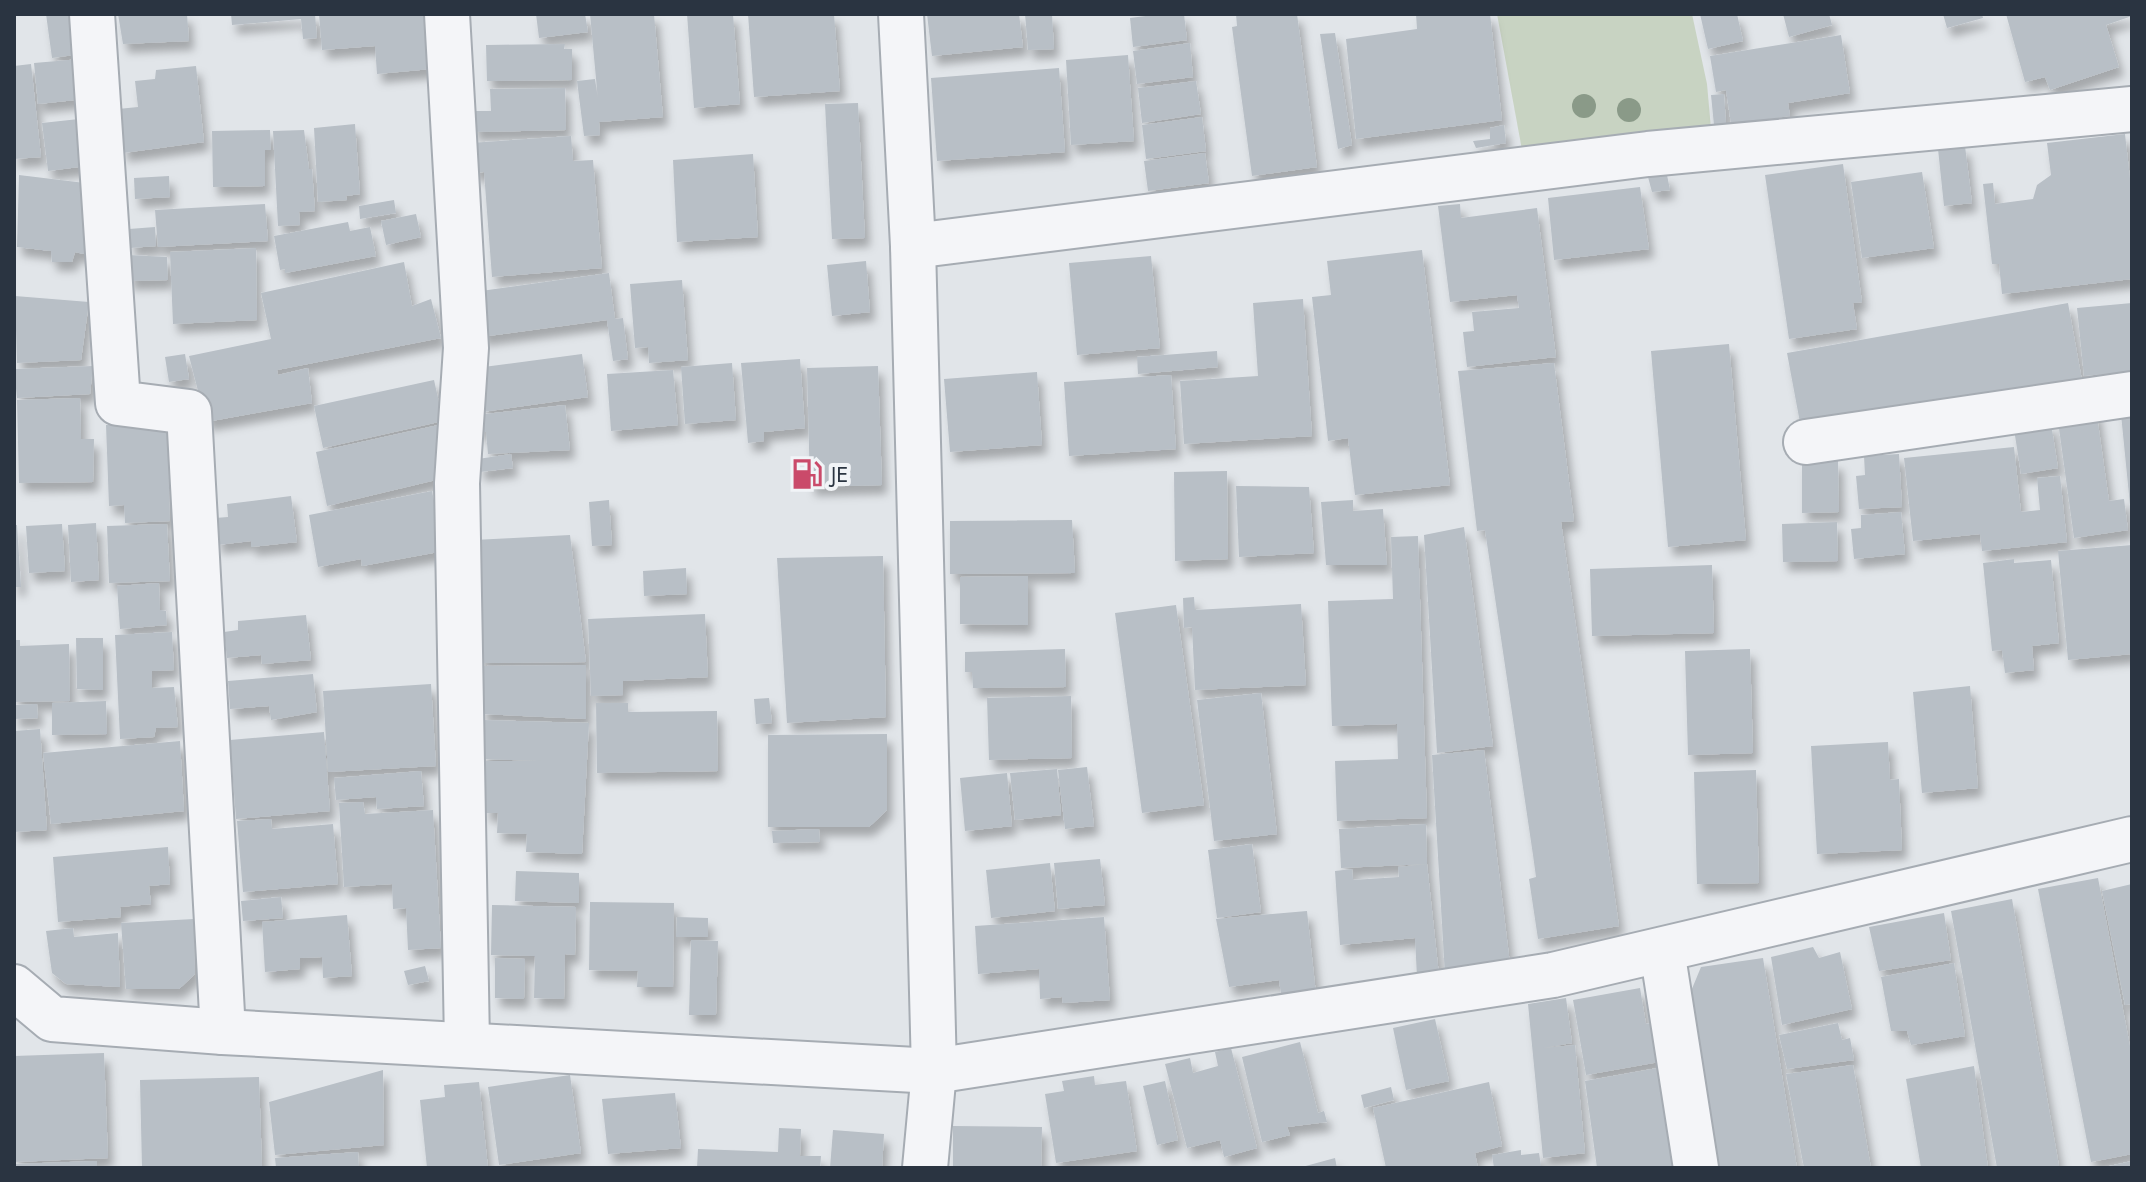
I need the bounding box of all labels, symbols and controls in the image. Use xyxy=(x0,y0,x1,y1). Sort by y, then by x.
fuel station icon: JE xyxy=(790,457,824,491)
place label: JE xyxy=(828,458,848,490)

